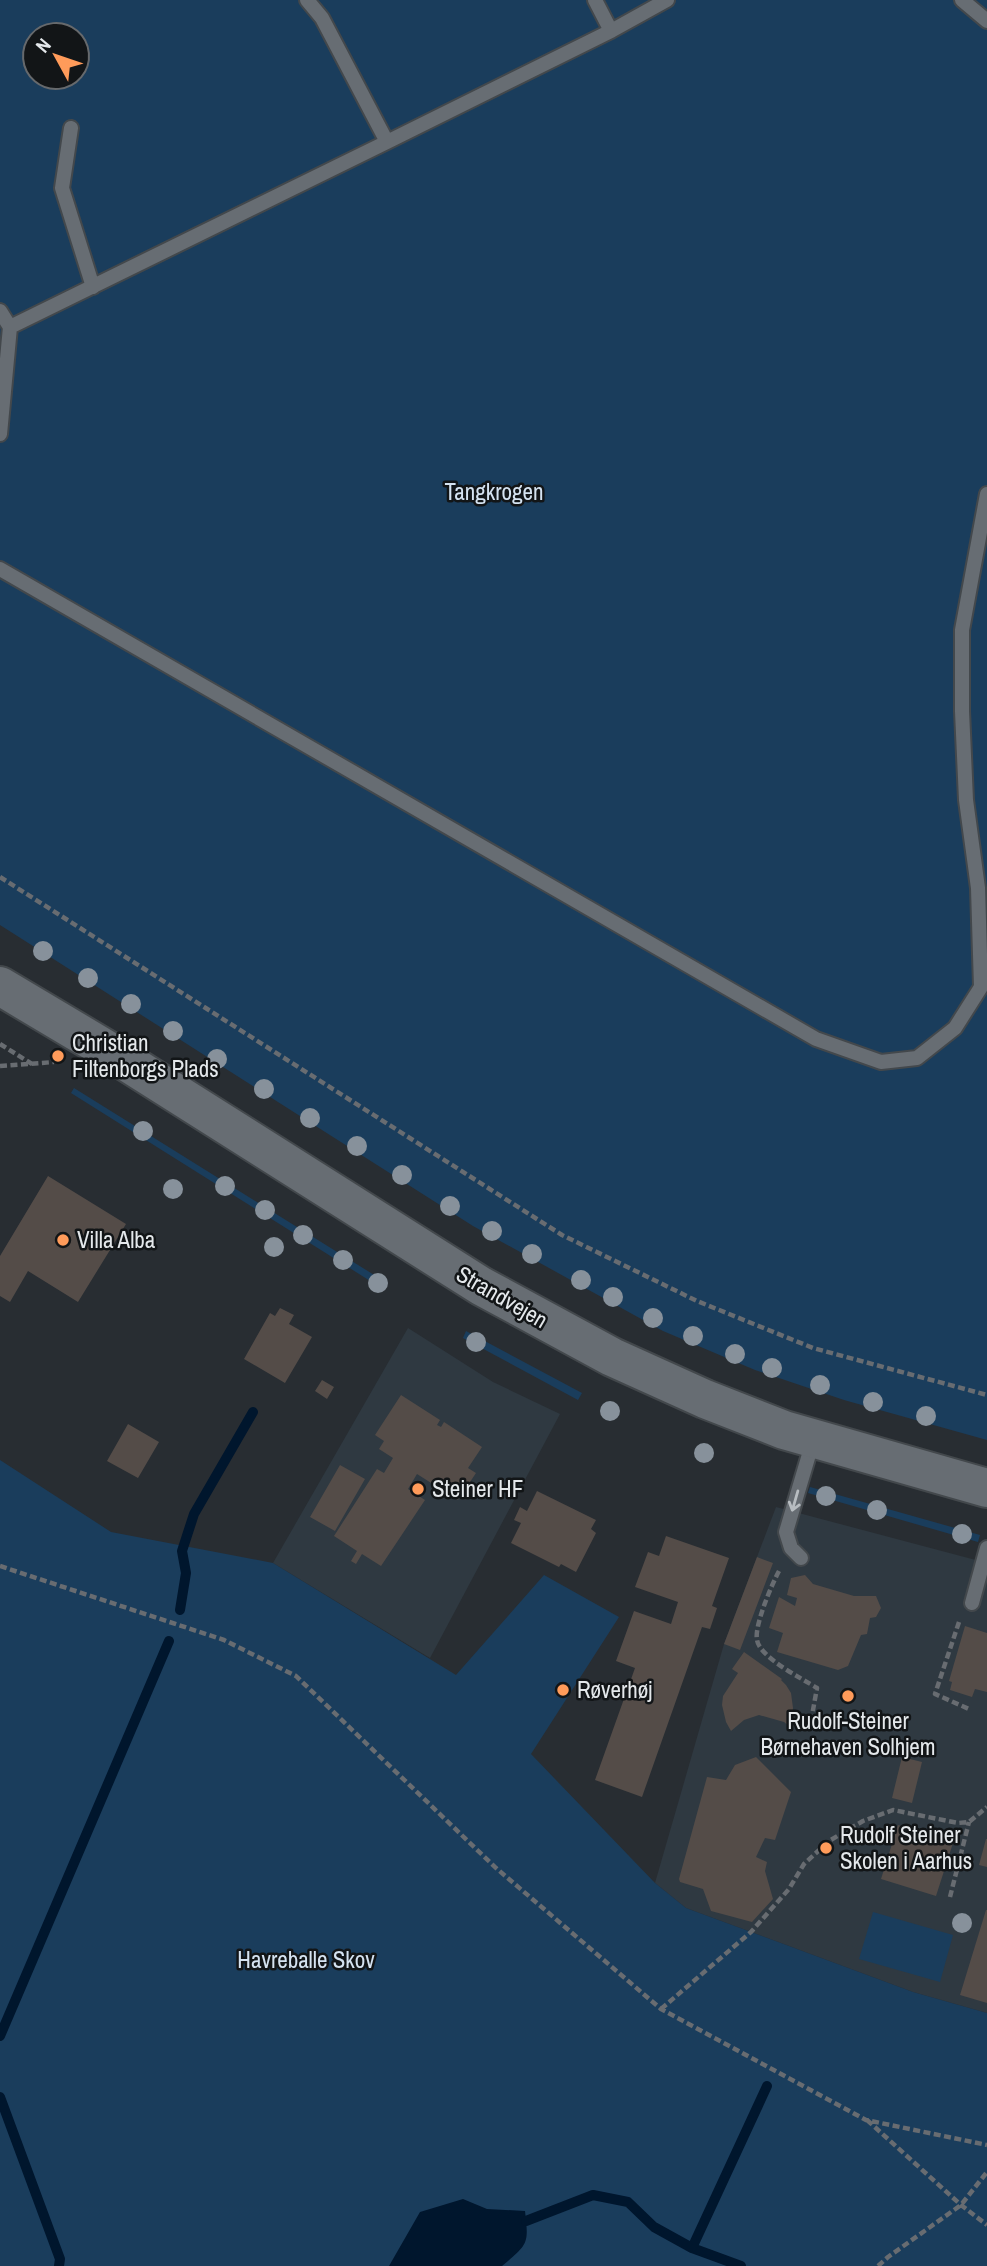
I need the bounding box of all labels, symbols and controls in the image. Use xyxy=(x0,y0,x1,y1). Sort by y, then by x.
north arrow xyxy=(21,21,91,91)
text: N xyxy=(29,32,57,58)
park label: Tangkrogen xyxy=(445,476,543,507)
place label: Christian Filtenborgs Plads xyxy=(72,1027,219,1084)
marker: Christian Filtenborgs Plads xyxy=(50,1048,66,1064)
place label: Villa Alba xyxy=(77,1224,156,1255)
marker: Villa Alba xyxy=(55,1232,71,1248)
street label: Strandvejen xyxy=(451,1258,554,1335)
place label: Steiner HF xyxy=(432,1473,523,1504)
marker: Steiner HF xyxy=(410,1481,426,1497)
one-way arrow xyxy=(788,1489,801,1511)
place label: Røverhøj xyxy=(577,1674,652,1705)
marker: Røverhøj xyxy=(555,1682,571,1698)
marker: Rudolf-Steiner Børnehaven Solhjem xyxy=(840,1688,856,1704)
place label: Rudolf-Steiner Børnehaven Solhjem xyxy=(760,1705,936,1762)
place label: Rudolf Steiner Skolen i Aarhus xyxy=(840,1819,972,1876)
marker: Rudolf Steiner Skolen i Aarhus xyxy=(818,1840,834,1856)
park label: Havreballe Skov xyxy=(237,1944,375,1975)

